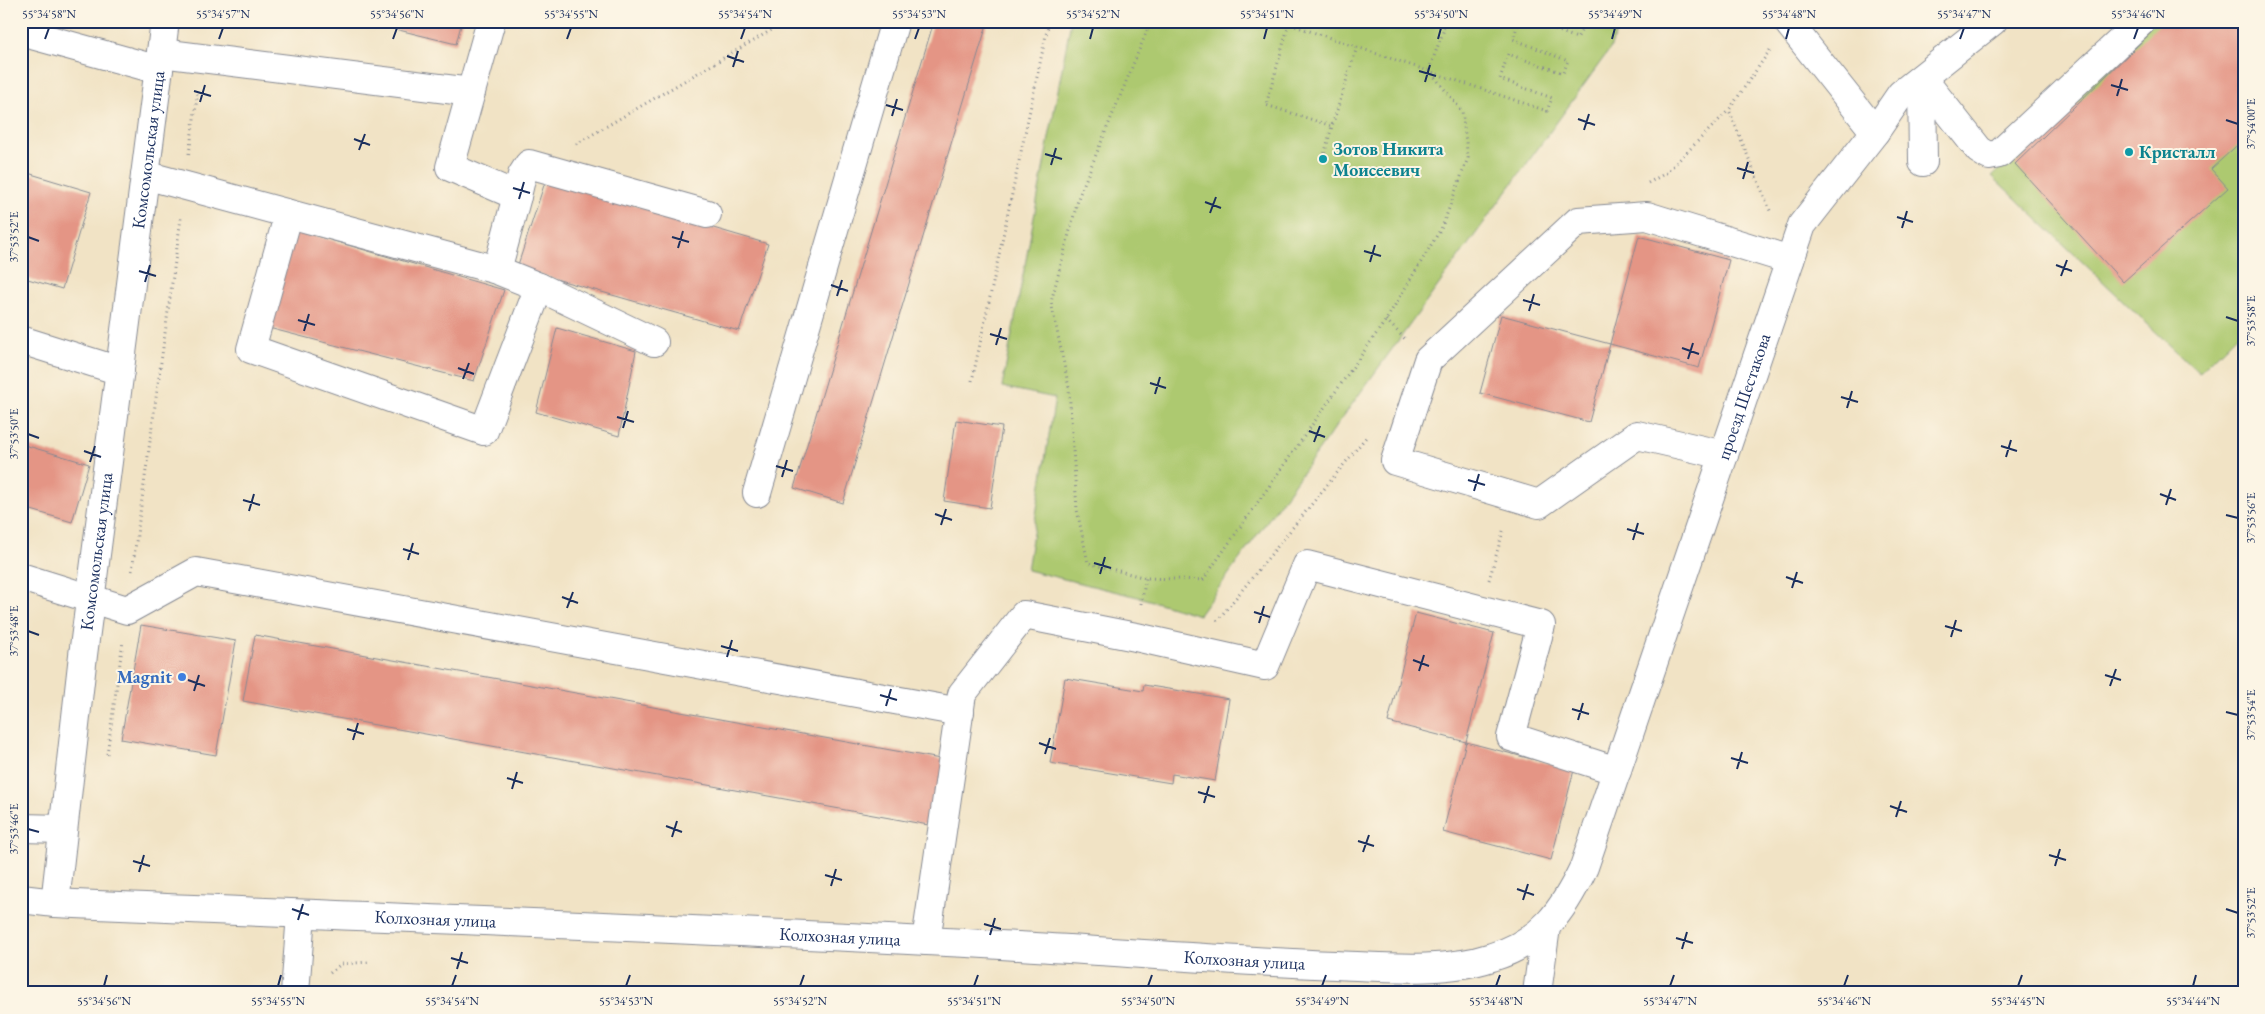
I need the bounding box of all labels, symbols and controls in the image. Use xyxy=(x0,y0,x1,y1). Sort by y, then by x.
text: 55°34'58"N xyxy=(22,6,76,22)
text: 55°34'57"N xyxy=(196,6,250,22)
text: 55°34'56"N xyxy=(370,6,424,22)
text: 55°34'55"N xyxy=(544,6,598,22)
text: 55°34'54"N xyxy=(718,6,772,22)
text: 55°34'53"N xyxy=(892,6,946,22)
text: 55°34'52"N xyxy=(1066,6,1120,22)
text: 55°34'51"N xyxy=(1240,6,1294,22)
text: 55°34'50"N xyxy=(1414,6,1468,22)
text: 55°34'49"N xyxy=(1588,6,1642,22)
text: 55°34'48"N xyxy=(1762,6,1816,22)
text: 55°34'47"N xyxy=(1937,6,1991,22)
text: 55°34'46"N xyxy=(2111,6,2165,22)
street label: Комсомольская улица xyxy=(126,68,170,230)
text: 37°54'00"E xyxy=(2243,98,2259,150)
place label: Зотов Никита Моисеевич xyxy=(1333,137,1444,181)
place label: Кристалл xyxy=(2139,140,2215,163)
marker: Кристалл xyxy=(2123,146,2135,158)
marker: Зотов Никита Моисеевич xyxy=(1317,153,1329,165)
text: 37°53'52"E xyxy=(6,211,22,263)
text: 37°53'58"E xyxy=(2243,295,2259,347)
street label: проезд Шестакова xyxy=(1711,329,1776,463)
text: 37°53'50"E xyxy=(6,408,22,460)
street label: Комсомольская улица xyxy=(74,470,118,632)
text: 37°53'56"E xyxy=(2243,492,2259,544)
text: 37°53'48"E xyxy=(6,605,22,657)
place label: Magnit xyxy=(117,665,172,688)
marker: Magnit xyxy=(176,671,188,683)
text: 37°53'54"E xyxy=(2243,689,2259,741)
text: 37°53'46"E xyxy=(6,803,22,855)
text: 37°53'52"E xyxy=(2243,887,2259,939)
street label: Колхозная улица xyxy=(374,905,498,933)
street label: Колхозная улица xyxy=(779,922,902,951)
street label: Колхозная улица xyxy=(1183,945,1307,975)
text: 55°34'56"N xyxy=(77,993,131,1009)
text: 55°34'55"N xyxy=(251,993,305,1009)
text: 55°34'54"N xyxy=(425,993,479,1009)
text: 55°34'53"N xyxy=(599,993,653,1009)
text: 55°34'52"N xyxy=(773,993,827,1009)
text: 55°34'51"N xyxy=(947,993,1001,1009)
text: 55°34'50"N xyxy=(1121,993,1175,1009)
text: 55°34'49"N xyxy=(1295,993,1349,1009)
text: 55°34'48"N xyxy=(1469,993,1523,1009)
text: 55°34'47"N xyxy=(1643,993,1697,1009)
text: 55°34'46"N xyxy=(1817,993,1871,1009)
text: 55°34'45"N xyxy=(1991,993,2045,1009)
text: 55°34'44"N xyxy=(2166,993,2220,1009)

